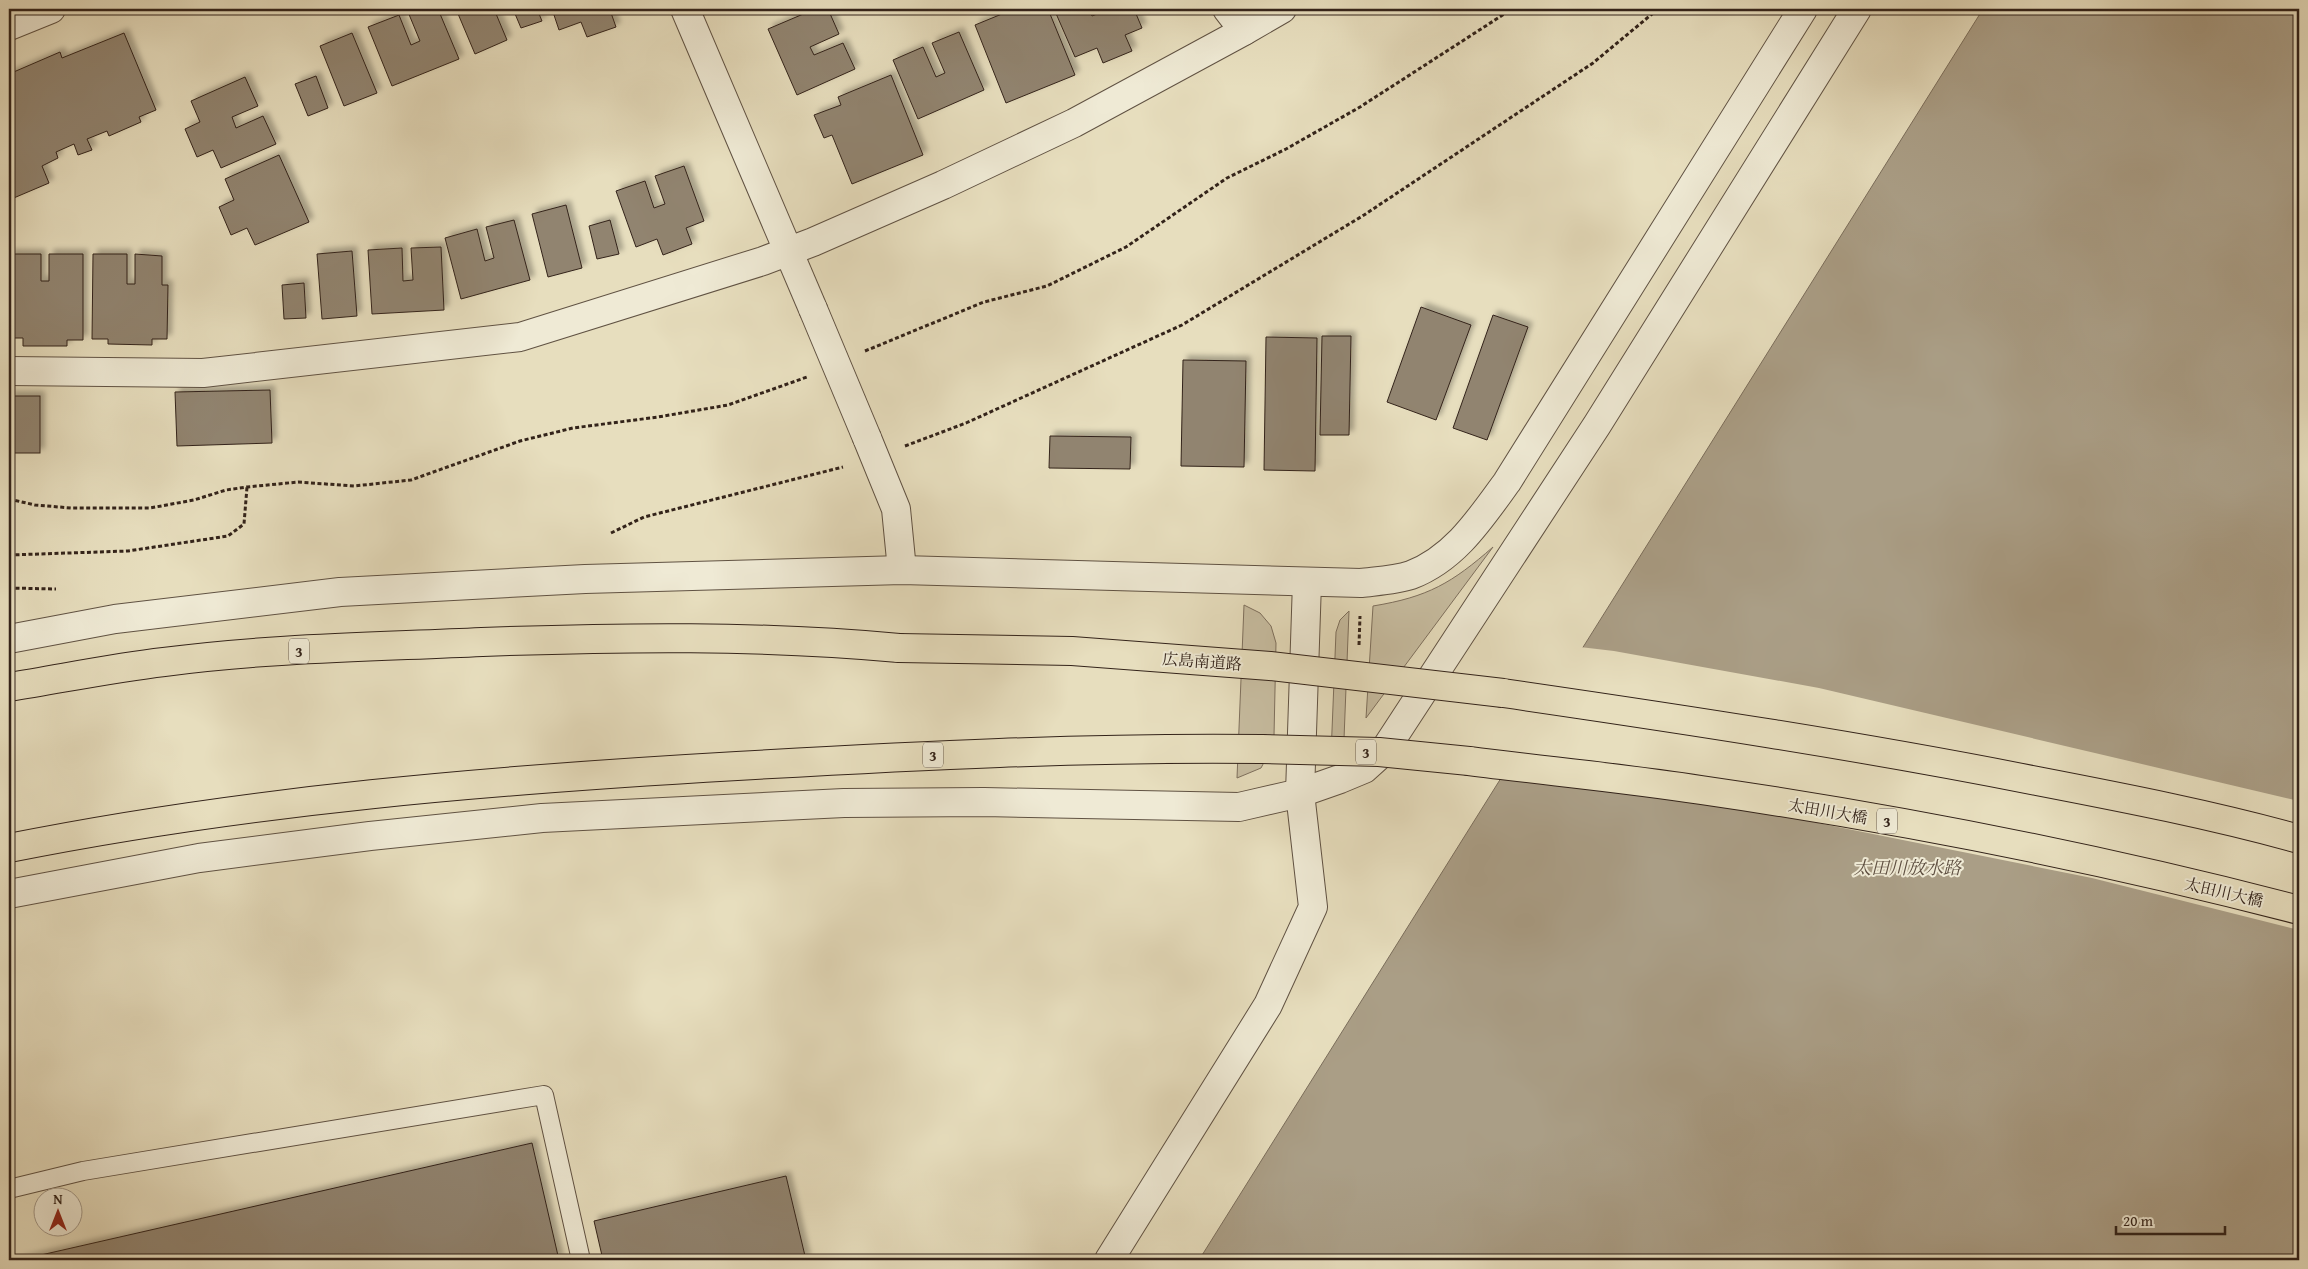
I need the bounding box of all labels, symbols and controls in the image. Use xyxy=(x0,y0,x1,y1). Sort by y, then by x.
road number: 3 xyxy=(289,638,309,664)
street label: 広島南道路 xyxy=(1161,646,1243,676)
road number: 3 xyxy=(1356,740,1376,764)
road number: 3 xyxy=(923,742,943,768)
street label: 太田川大橋 xyxy=(1787,792,1869,830)
road number: 3 xyxy=(1877,808,1897,834)
water label: 太田川放水路 xyxy=(1853,854,1963,881)
street label: 太田川大橋 xyxy=(2182,871,2266,913)
north arrow xyxy=(32,1186,82,1236)
text: N xyxy=(53,1189,63,1209)
scale bar xyxy=(2116,1204,2224,1236)
text: 20 m xyxy=(2123,1210,2154,1231)

